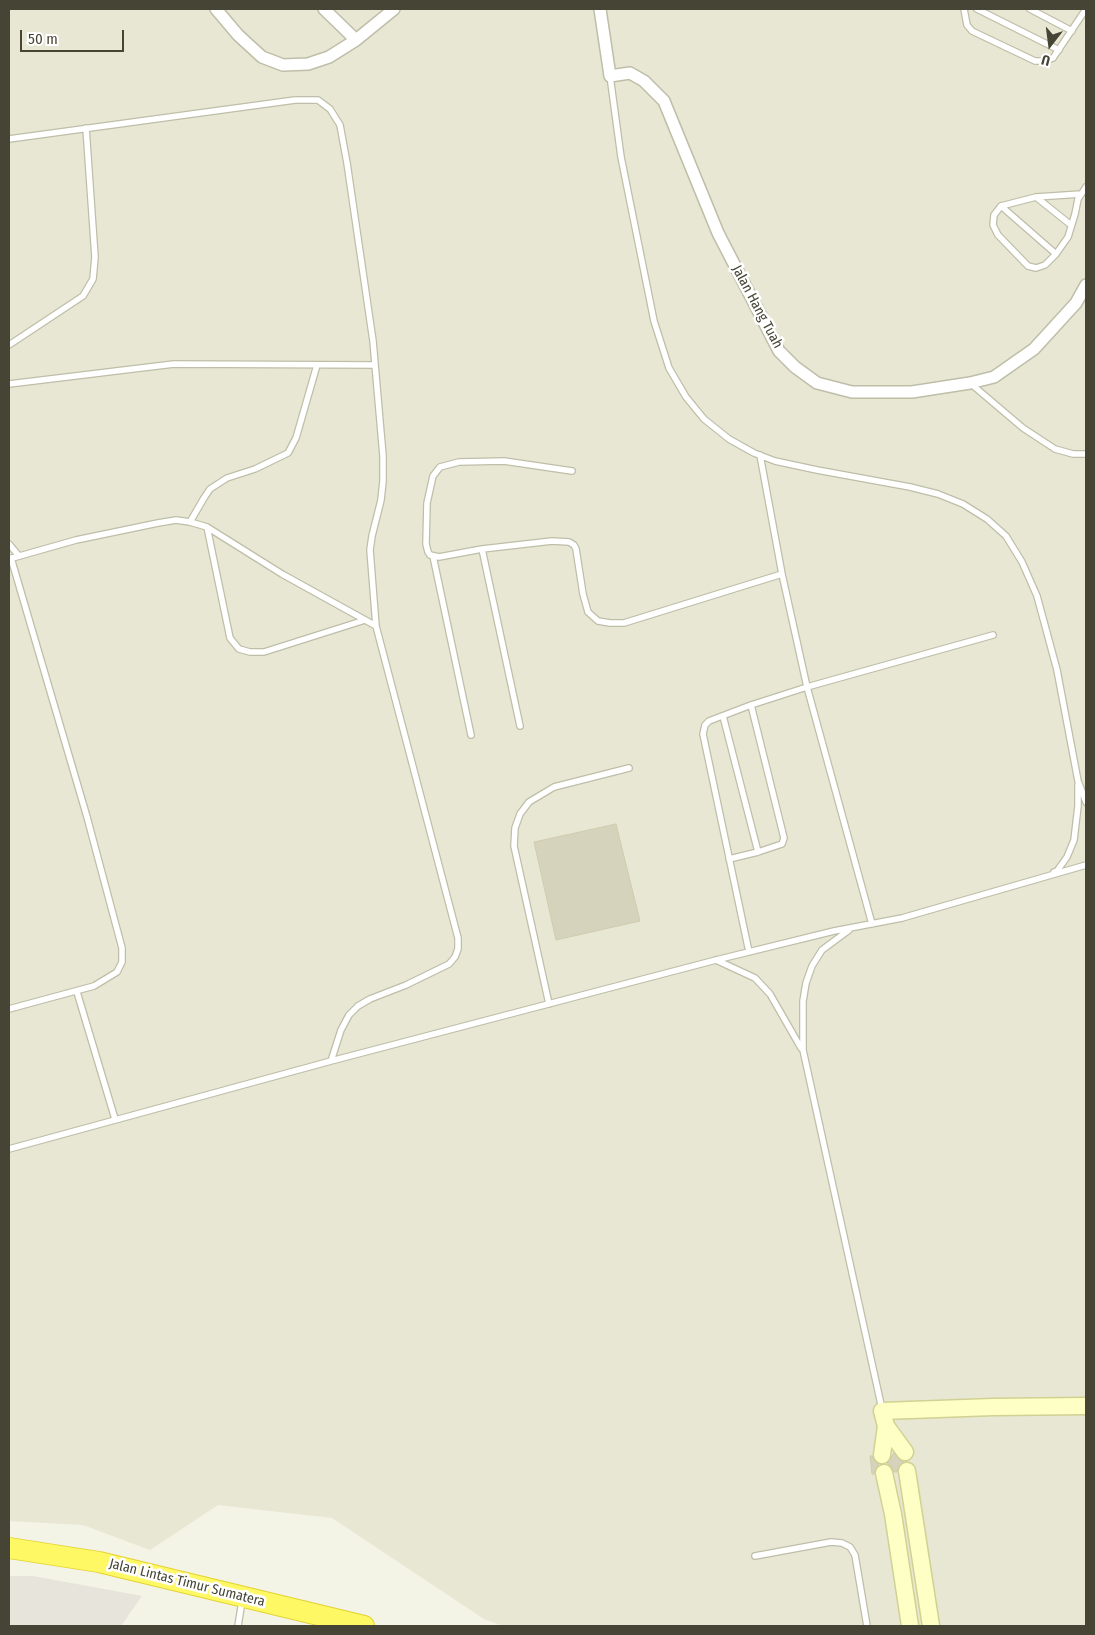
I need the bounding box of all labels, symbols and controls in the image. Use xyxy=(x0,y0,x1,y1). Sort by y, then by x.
scale bar xyxy=(22,20,126,52)
north arrow xyxy=(1025,20,1075,70)
text: 50 m xyxy=(28,30,58,48)
text: U xyxy=(1040,51,1052,69)
street label: Jalan Hang Tuah xyxy=(728,263,786,351)
street label: Jalan Lintas Timur Sumatera xyxy=(107,1555,267,1611)

